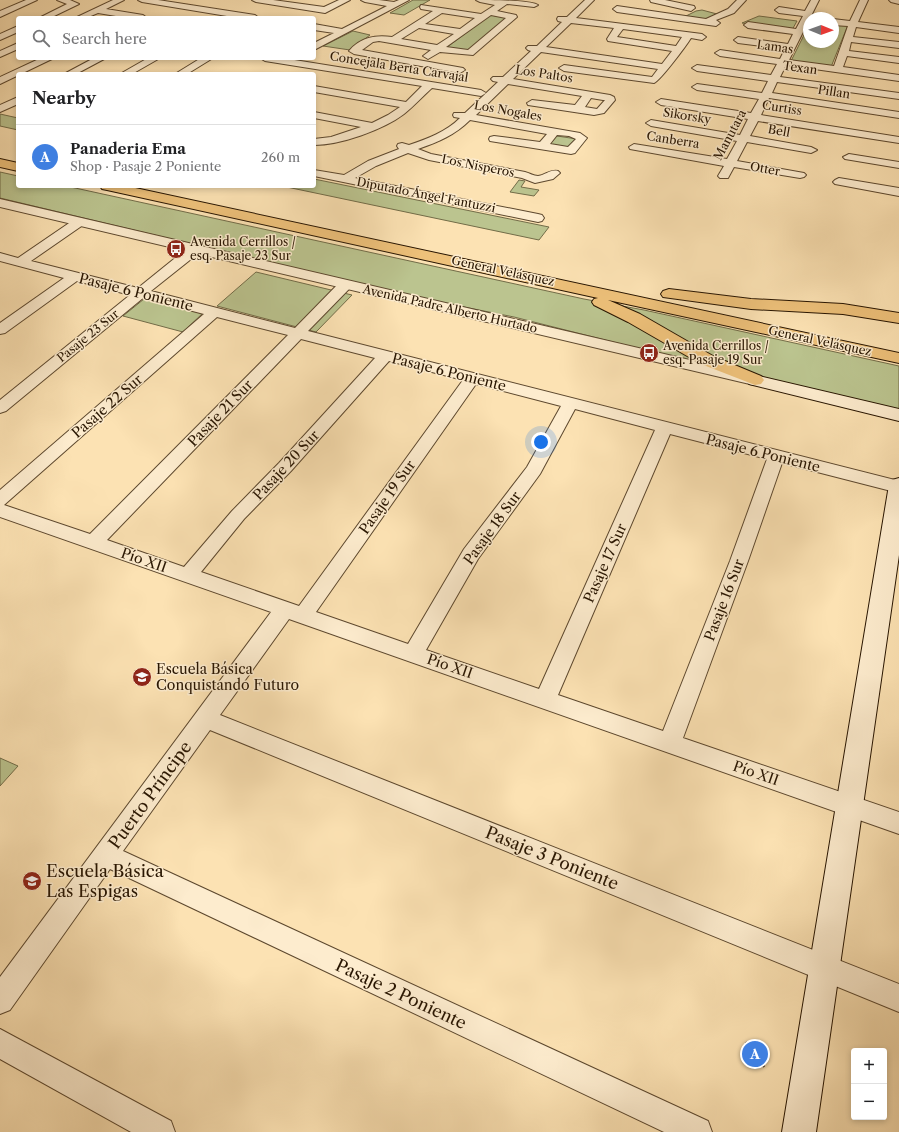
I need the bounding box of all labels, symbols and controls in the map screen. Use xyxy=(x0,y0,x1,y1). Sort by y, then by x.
north arrow xyxy=(803,12,839,48)
search box xyxy=(16,16,316,60)
icon: search xyxy=(30,27,52,49)
text: Search here xyxy=(62,29,147,48)
street label: Lamas xyxy=(756,37,794,57)
street label: Concejala Berta Carvajal xyxy=(329,48,470,85)
street label: Texan xyxy=(782,58,819,77)
street label: Los Paltos xyxy=(514,62,574,85)
street label: Pillan xyxy=(817,82,852,102)
text: Nearby xyxy=(32,88,96,108)
street label: Los Nogales xyxy=(473,97,543,124)
street label: Curtiss xyxy=(761,97,803,118)
street label: Sikorsky xyxy=(662,104,712,127)
street label: Manutara xyxy=(710,106,749,163)
street label: Bell xyxy=(767,121,792,140)
street label: Canberra xyxy=(646,128,701,151)
text: Panaderia Ema xyxy=(70,139,186,158)
text: A xyxy=(40,149,50,165)
text: 260 m xyxy=(261,149,300,165)
street label: Los Nisperos xyxy=(440,151,516,180)
text: Shop · Pasaje 2 Poniente xyxy=(70,158,221,174)
street label: Otter xyxy=(749,158,781,179)
street label: Diputado Ángel Fantuzzi xyxy=(355,173,497,215)
place label: Avenida Cerrillos / esq. Pasaje 23 Sur xyxy=(189,234,296,263)
bus stop icon: Avenida Cerrillos / esq. Pasaje 23 Sur xyxy=(165,238,187,260)
street label: General Velásquez xyxy=(450,252,556,289)
street label: Pasaje 6 Poniente xyxy=(77,269,195,315)
street label: Avenida Padre Alberto Hurtado xyxy=(360,281,539,336)
street label: Pasaje 23 Sur xyxy=(54,306,122,365)
street label: General Velásquez xyxy=(767,322,873,359)
place label: Avenida Cerrillos / esq. Pasaje 19 Sur xyxy=(662,338,769,367)
bus stop icon: Avenida Cerrillos / esq. Pasaje 19 Sur xyxy=(638,342,660,364)
street label: Pasaje 6 Poniente xyxy=(390,349,508,395)
street label: Pasaje 22 Sur xyxy=(68,370,146,442)
street label: Pasaje 21 Sur xyxy=(184,376,256,450)
street label: Pasaje 20 Sur xyxy=(249,426,323,504)
street label: Pasaje 6 Poniente xyxy=(704,430,822,476)
your location xyxy=(531,432,551,452)
street label: Pasaje 19 Sur xyxy=(355,456,419,537)
street label: Pasaje 18 Sur xyxy=(459,488,525,568)
street label: Pasaje 17 Sur xyxy=(580,520,631,605)
street label: Pío XII xyxy=(119,544,169,576)
street label: Pasaje 16 Sur xyxy=(700,556,748,643)
street label: Pío XII xyxy=(425,650,475,682)
place label: Escuela Básica Conquistando Futuro xyxy=(156,660,299,694)
school or university icon: Escuela Básica Conquistando Futuro xyxy=(131,666,153,688)
street label: Puerto Príncipe xyxy=(104,737,196,853)
street label: Pío XII xyxy=(731,757,781,789)
street label: Pasaje 3 Poniente xyxy=(483,822,621,894)
place label: Escuela Básica Las Espigas xyxy=(46,861,164,901)
school or university icon: Escuela Básica Las Espigas xyxy=(21,870,43,892)
street label: Pasaje 2 Poniente xyxy=(332,955,470,1033)
pin: A xyxy=(742,1039,768,1069)
map controls xyxy=(851,1048,887,1120)
button: + xyxy=(851,1048,887,1084)
button: − xyxy=(851,1084,887,1120)

